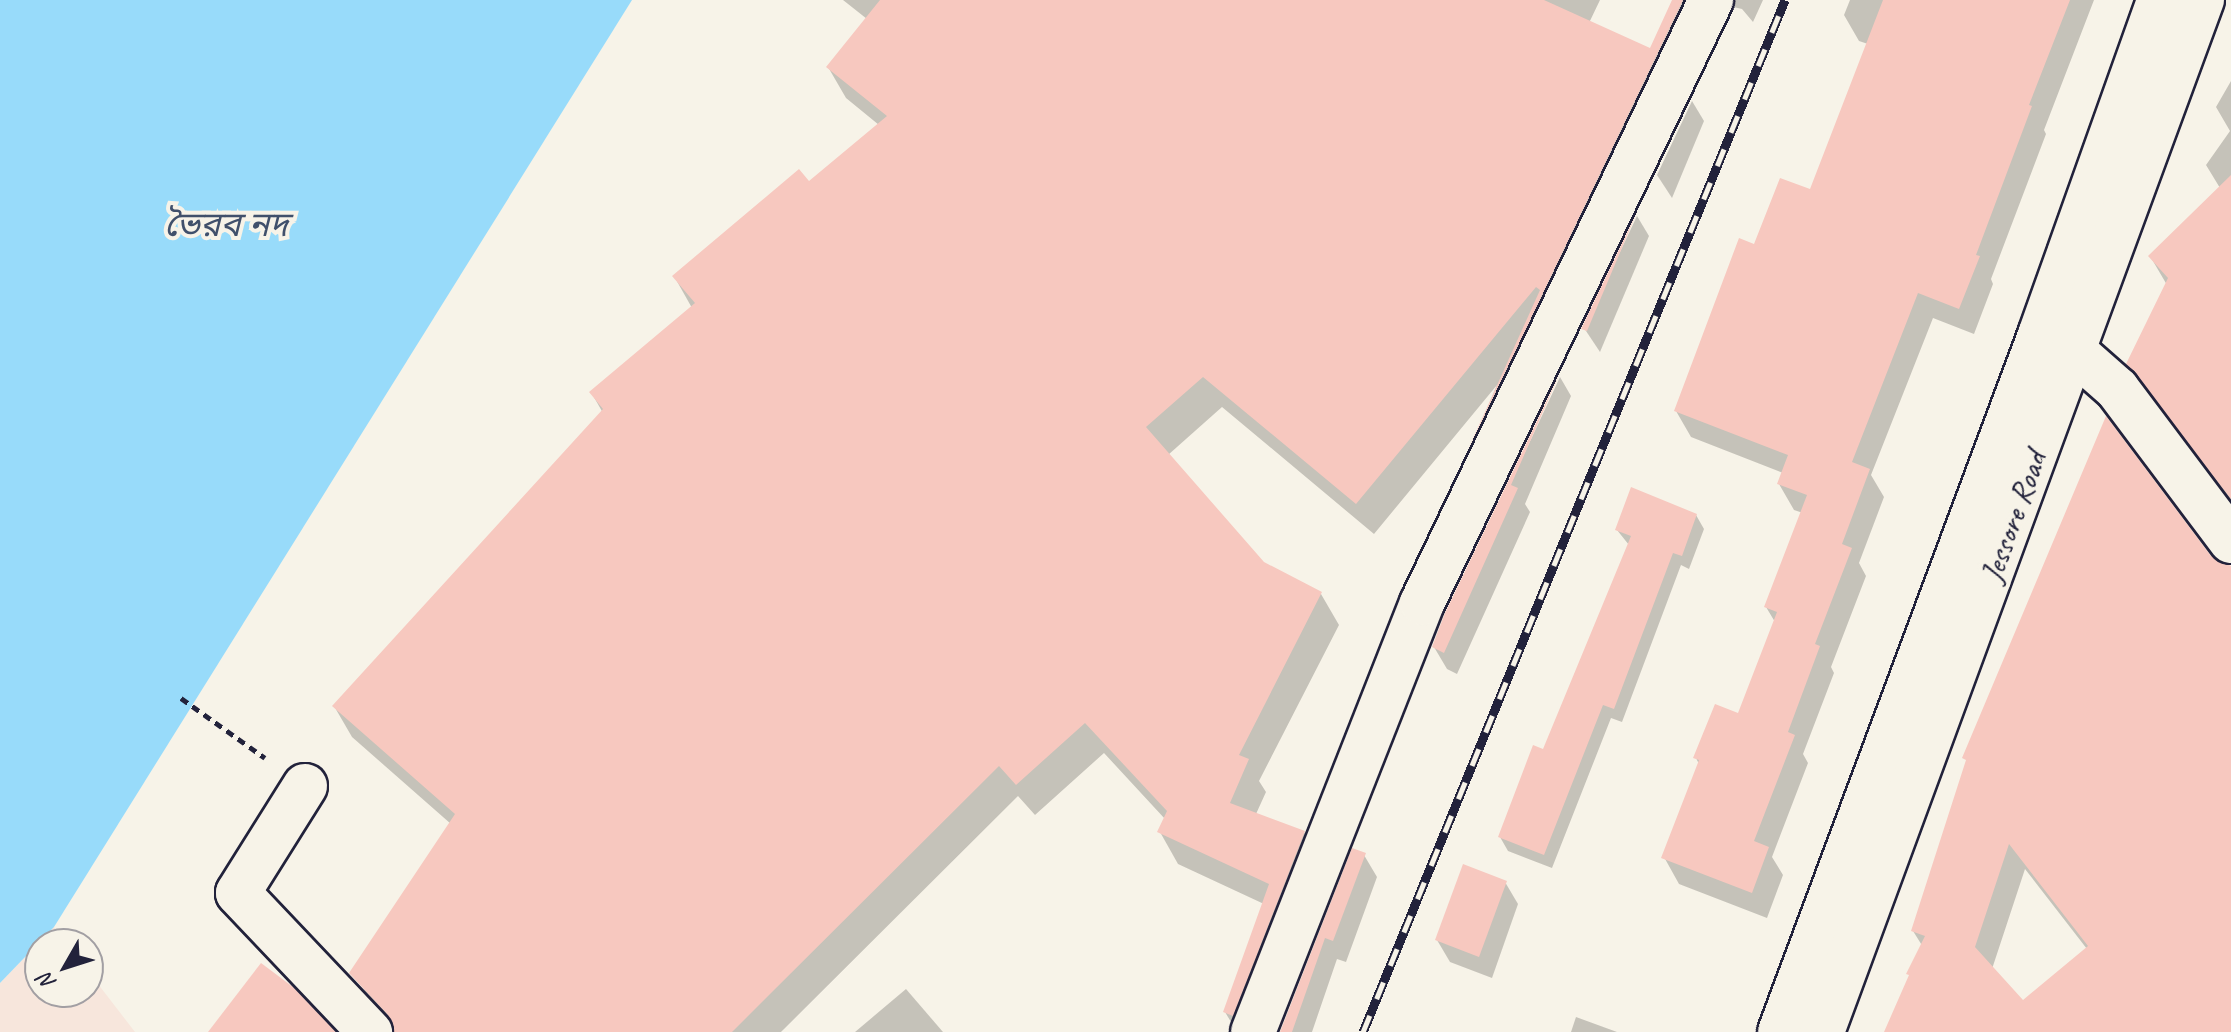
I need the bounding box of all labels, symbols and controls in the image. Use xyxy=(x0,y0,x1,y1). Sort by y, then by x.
water label: ভৈরব নদ xyxy=(164,205,288,245)
street label: Jessore Road xyxy=(1973,446,2055,588)
north arrow xyxy=(24,928,104,1008)
text: N xyxy=(32,968,62,996)

